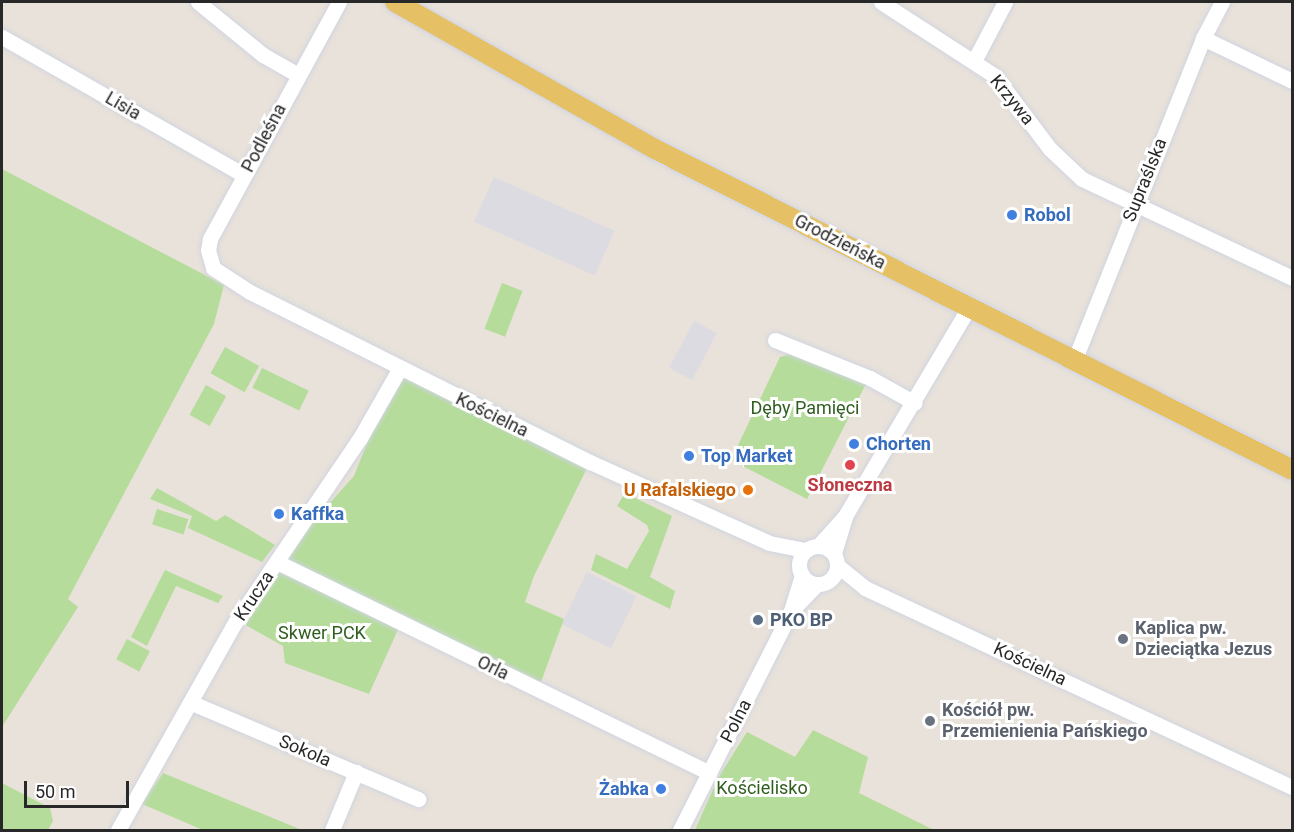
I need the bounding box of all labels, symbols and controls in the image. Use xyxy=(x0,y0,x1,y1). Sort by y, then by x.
street label: Krzywa xyxy=(985,71,1039,129)
street label: Lisia xyxy=(101,87,145,125)
street label: Podleśna xyxy=(237,100,291,176)
street label: Supraślska xyxy=(1118,135,1172,225)
place label: Robol xyxy=(1024,204,1071,226)
marker: Robol xyxy=(1005,208,1019,222)
street label: Grodzieńska xyxy=(791,210,889,274)
street label: Kościelna xyxy=(452,388,532,442)
park label: Dęby Pamięci xyxy=(751,397,859,419)
place label: Chorten xyxy=(866,433,931,455)
marker: Chorten xyxy=(847,437,861,451)
place label: Top Market xyxy=(701,445,793,467)
marker: Top Market xyxy=(682,449,696,463)
marker: Słoneczna xyxy=(843,458,857,472)
place label: Słoneczna xyxy=(808,474,892,496)
place label: U Rafalskiego xyxy=(624,479,736,501)
marker: U Rafalskiego xyxy=(741,483,755,497)
place label: Kaffka xyxy=(291,503,344,525)
marker: Kaffka xyxy=(272,507,286,521)
street label: Krucza xyxy=(230,567,278,625)
place label: PKO BP xyxy=(770,609,833,631)
marker: PKO BP xyxy=(751,613,765,627)
place label: Kaplica pw. Dzieciątka Jezus xyxy=(1135,618,1272,660)
park label: Skwer PCK xyxy=(278,622,366,644)
marker: Kaplica pw. Dzieciątka Jezus xyxy=(1116,632,1130,646)
street label: Kościelna xyxy=(990,638,1070,690)
street label: Orla xyxy=(474,651,512,685)
street label: Polna xyxy=(716,696,756,746)
place label: Kościół pw. Przemienienia Pańskiego xyxy=(942,700,1148,742)
marker: Kościół pw. Przemienienia Pańskiego xyxy=(923,714,937,728)
street label: Sokola xyxy=(276,730,334,772)
scale bar xyxy=(27,769,132,807)
park label: Kościelisko xyxy=(716,777,808,799)
place label: Żabka xyxy=(599,778,649,800)
text: 50 m xyxy=(35,781,75,802)
marker: Żabka xyxy=(654,782,668,796)

